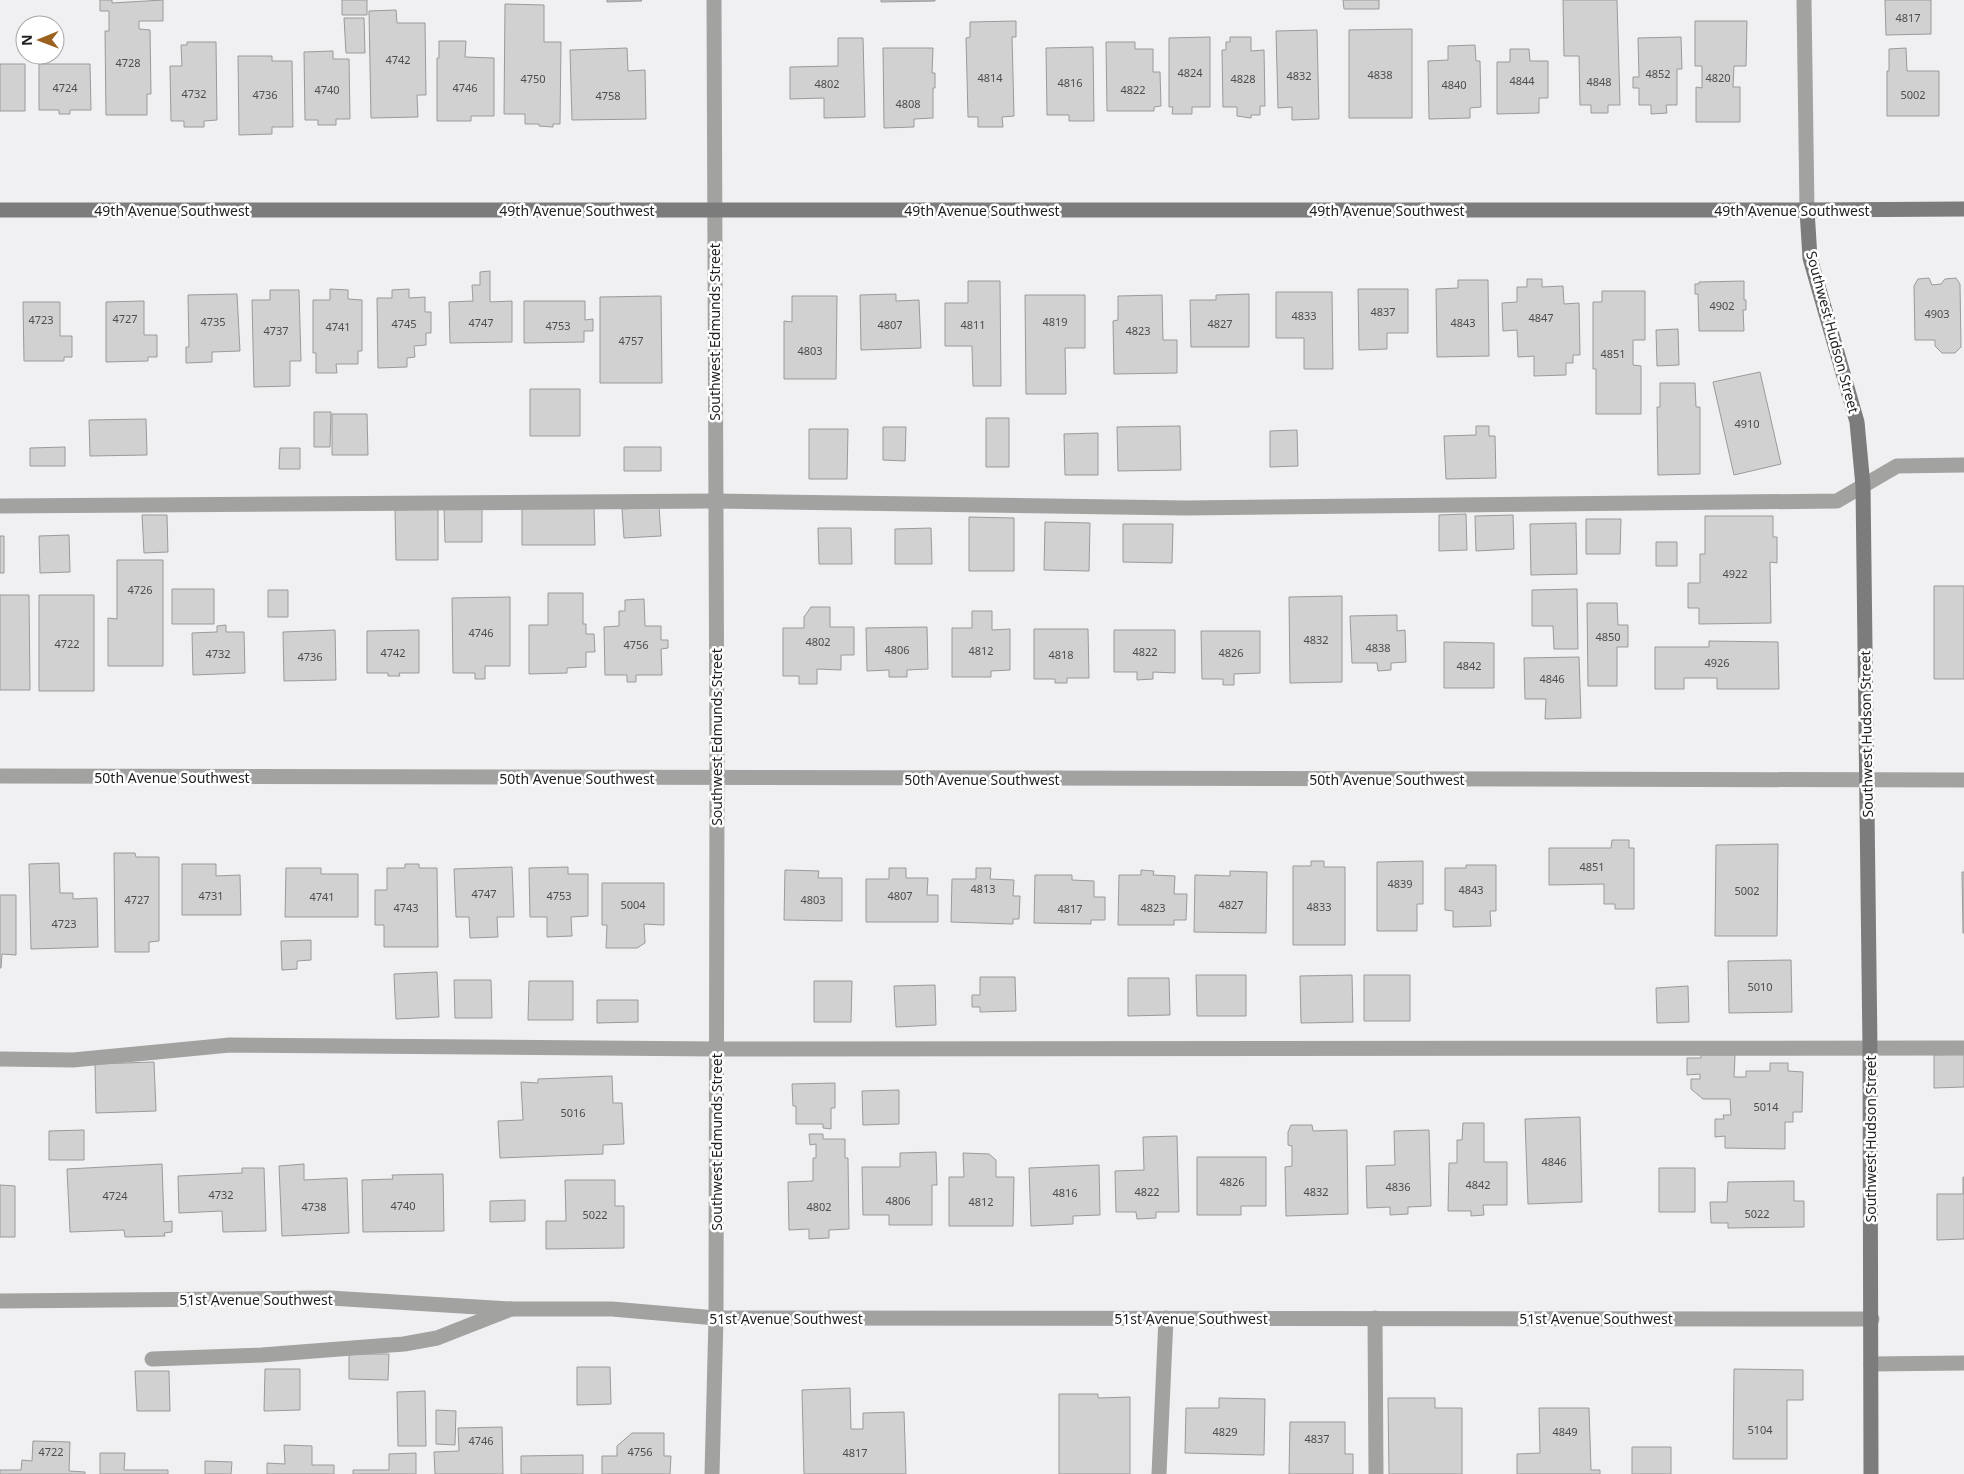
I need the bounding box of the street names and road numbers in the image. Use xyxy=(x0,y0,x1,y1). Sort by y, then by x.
street label: 49th Avenue Southwest xyxy=(94,201,250,220)
street label: 49th Avenue Southwest xyxy=(499,201,655,220)
street label: 49th Avenue Southwest xyxy=(904,201,1060,220)
street label: 49th Avenue Southwest xyxy=(1309,201,1465,220)
street label: 49th Avenue Southwest xyxy=(1714,201,1870,220)
street label: Southwest Edmunds Street xyxy=(705,243,724,421)
street label: Southwest Hudson Street xyxy=(1802,249,1864,415)
street label: Southwest Edmunds Street xyxy=(707,648,726,826)
street label: Southwest Hudson Street xyxy=(1855,650,1877,818)
street label: 50th Avenue Southwest xyxy=(94,768,250,787)
street label: 50th Avenue Southwest xyxy=(499,769,655,788)
street label: 50th Avenue Southwest xyxy=(904,770,1060,789)
street label: 50th Avenue Southwest xyxy=(1309,770,1465,789)
street label: Southwest Edmunds Street xyxy=(707,1053,726,1231)
street label: Southwest Hudson Street xyxy=(1861,1055,1880,1223)
street label: 51st Avenue Southwest xyxy=(179,1290,333,1309)
street label: 51st Avenue Southwest xyxy=(709,1309,863,1328)
street label: 51st Avenue Southwest xyxy=(1114,1309,1268,1328)
street label: 51st Avenue Southwest xyxy=(1519,1309,1673,1328)

